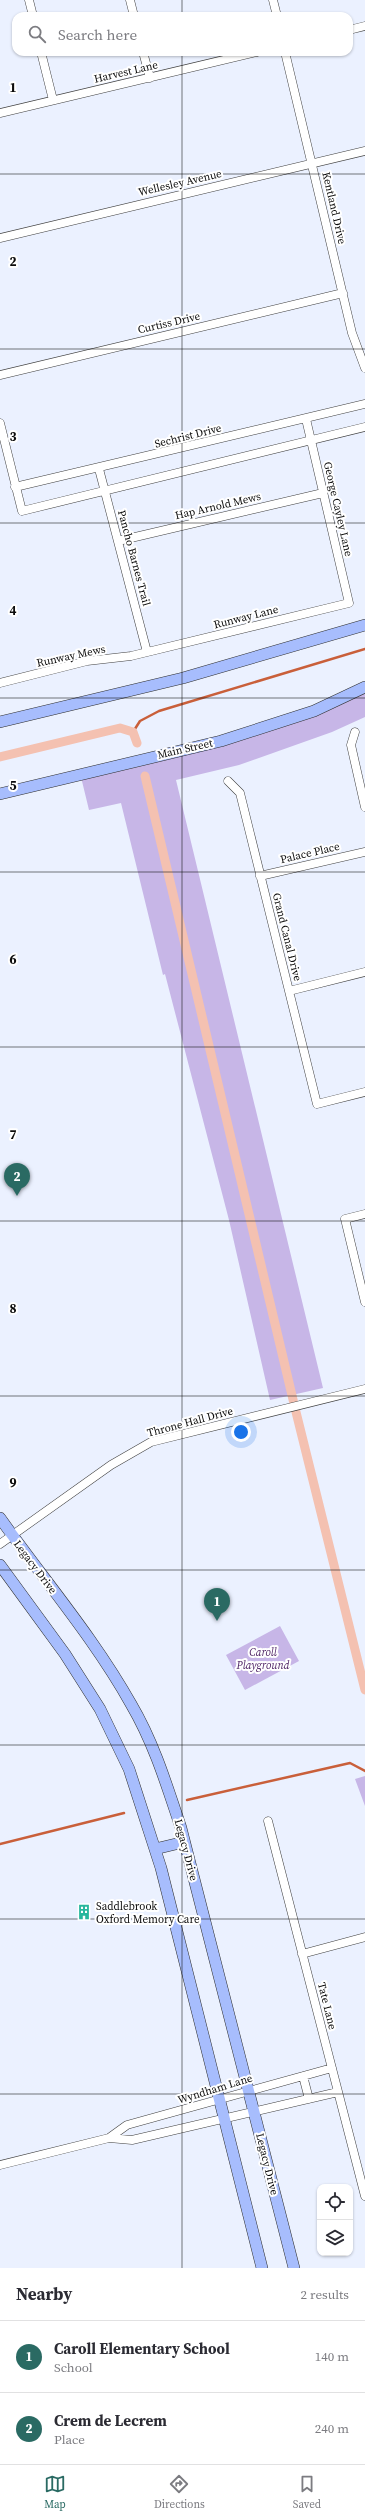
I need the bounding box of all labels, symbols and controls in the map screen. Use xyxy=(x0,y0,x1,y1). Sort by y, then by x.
search box xyxy=(12,12,353,56)
icon: search xyxy=(26,23,48,45)
text: Search here xyxy=(58,24,137,45)
street label: Harvest Lane xyxy=(93,57,160,87)
text: 1 xyxy=(9,79,17,96)
street label: Wellesley Avenue xyxy=(137,166,224,200)
street label: Kentland Drive xyxy=(318,170,350,246)
text: 2 xyxy=(9,253,17,270)
street label: Curtiss Drive xyxy=(136,308,202,337)
street label: Sechrist Drive xyxy=(153,420,223,452)
text: 3 xyxy=(9,428,17,445)
street label: George Cayley Lane xyxy=(320,460,356,558)
street label: Hap Arnold Mews xyxy=(174,489,263,523)
street label: Pancho Barnes Trail xyxy=(114,508,154,608)
text: 4 xyxy=(9,602,17,619)
street label: Runway Lane xyxy=(212,602,280,632)
street label: Runway Mews xyxy=(35,641,107,671)
street label: Main Street xyxy=(156,735,214,763)
text: 5 xyxy=(9,777,17,794)
street label: Palace Place xyxy=(279,839,342,867)
street label: Grand Canal Drive xyxy=(269,891,305,983)
text: 6 xyxy=(9,951,17,968)
text: 7 xyxy=(9,1126,17,1143)
pin: 2 xyxy=(4,1163,30,1196)
text: 8 xyxy=(9,1300,17,1317)
street label: Throne Hall Drive xyxy=(145,1403,235,1441)
your location xyxy=(231,1422,251,1442)
text: 9 xyxy=(9,1474,17,1491)
street label: Legacy Drive xyxy=(10,1537,60,1597)
pin: 1 xyxy=(204,1588,230,1621)
park label: Caroll Playground xyxy=(235,1645,290,1673)
street label: Legacy Drive xyxy=(171,1817,202,1883)
place label: Saddlebrook Oxford Memory Care xyxy=(96,1899,200,1927)
building icon: Saddlebrook Oxford Memory Care xyxy=(75,1903,93,1921)
street label: Tate Lane xyxy=(314,1981,340,2031)
street label: Wyndham Lane xyxy=(176,2070,255,2108)
street label: Legacy Drive xyxy=(252,2131,282,2197)
map controls xyxy=(317,2184,353,2256)
button: locate xyxy=(317,2184,353,2220)
button: layers xyxy=(317,2220,353,2256)
text: Nearby xyxy=(16,2282,72,2306)
text: 2 results xyxy=(301,2286,349,2303)
text: Caroll Elementary School xyxy=(54,2338,230,2359)
text: 1 xyxy=(25,2348,33,2365)
text: 140 m xyxy=(315,2348,349,2365)
text: School xyxy=(54,2359,93,2376)
text: Crem de Lecrem xyxy=(54,2410,167,2431)
text: 2 xyxy=(25,2420,33,2437)
text: 240 m xyxy=(315,2420,349,2437)
text: Place xyxy=(54,2431,85,2448)
tab: Map xyxy=(44,2473,66,2512)
tab: Directions xyxy=(154,2473,205,2512)
tab: Saved xyxy=(293,2473,321,2512)

